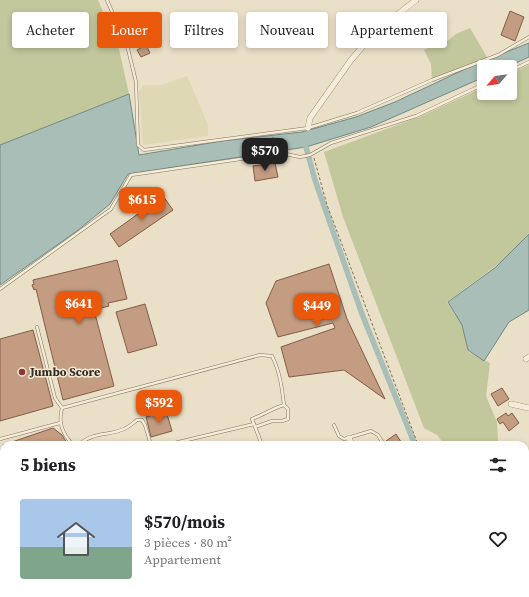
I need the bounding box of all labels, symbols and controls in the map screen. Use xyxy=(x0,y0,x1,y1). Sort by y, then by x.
chip: Acheter xyxy=(12,12,89,48)
chip: Louer xyxy=(97,12,162,48)
chip: Filtres xyxy=(170,12,238,48)
chip: Nouveau xyxy=(246,12,328,48)
chip: Appartement xyxy=(336,12,447,48)
north arrow xyxy=(477,60,517,100)
map controls xyxy=(477,60,517,100)
pin: $570 xyxy=(241,138,289,172)
text: $570 xyxy=(251,142,279,159)
pin: $615 xyxy=(118,187,166,221)
text: $615 xyxy=(128,191,156,208)
pin: $641 xyxy=(55,291,103,325)
pin: $449 xyxy=(293,293,341,327)
text: $641 xyxy=(65,295,93,312)
text: $449 xyxy=(303,297,331,314)
place label: Jumbo Score xyxy=(29,364,100,380)
marker: Jumbo Score xyxy=(17,367,27,377)
pin: $592 xyxy=(135,390,183,424)
text: $592 xyxy=(145,394,173,411)
text: 5 biens xyxy=(20,453,76,477)
icon: filters xyxy=(487,454,509,476)
text: $570/mois xyxy=(144,510,225,534)
icon: home xyxy=(52,515,100,563)
icon: heart xyxy=(487,528,509,550)
text: 3 pièces · 80 m² xyxy=(144,534,232,551)
text: Appartement xyxy=(144,551,221,568)

